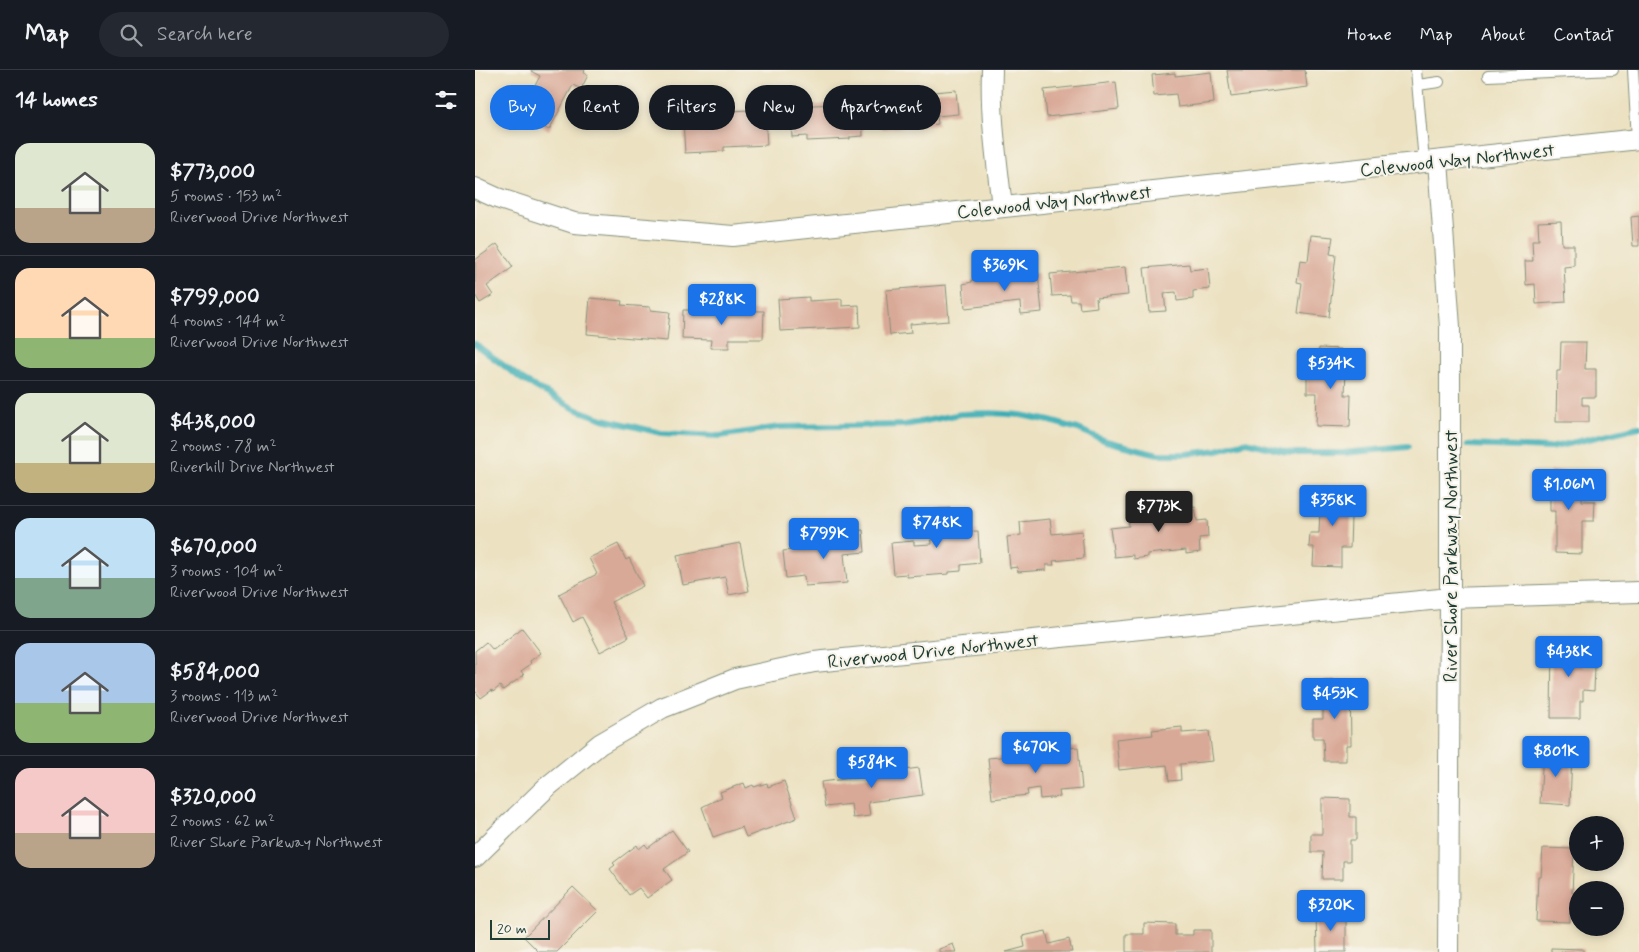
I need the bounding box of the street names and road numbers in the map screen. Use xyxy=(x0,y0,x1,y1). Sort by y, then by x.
street label: Colewood Way Northwest xyxy=(1359,138,1556,183)
street label: Colewood Way Northwest xyxy=(956,180,1153,225)
street label: River Shore Parkway Northwest xyxy=(1439,430,1464,682)
street label: Riverwood Drive Northwest xyxy=(826,628,1040,675)

